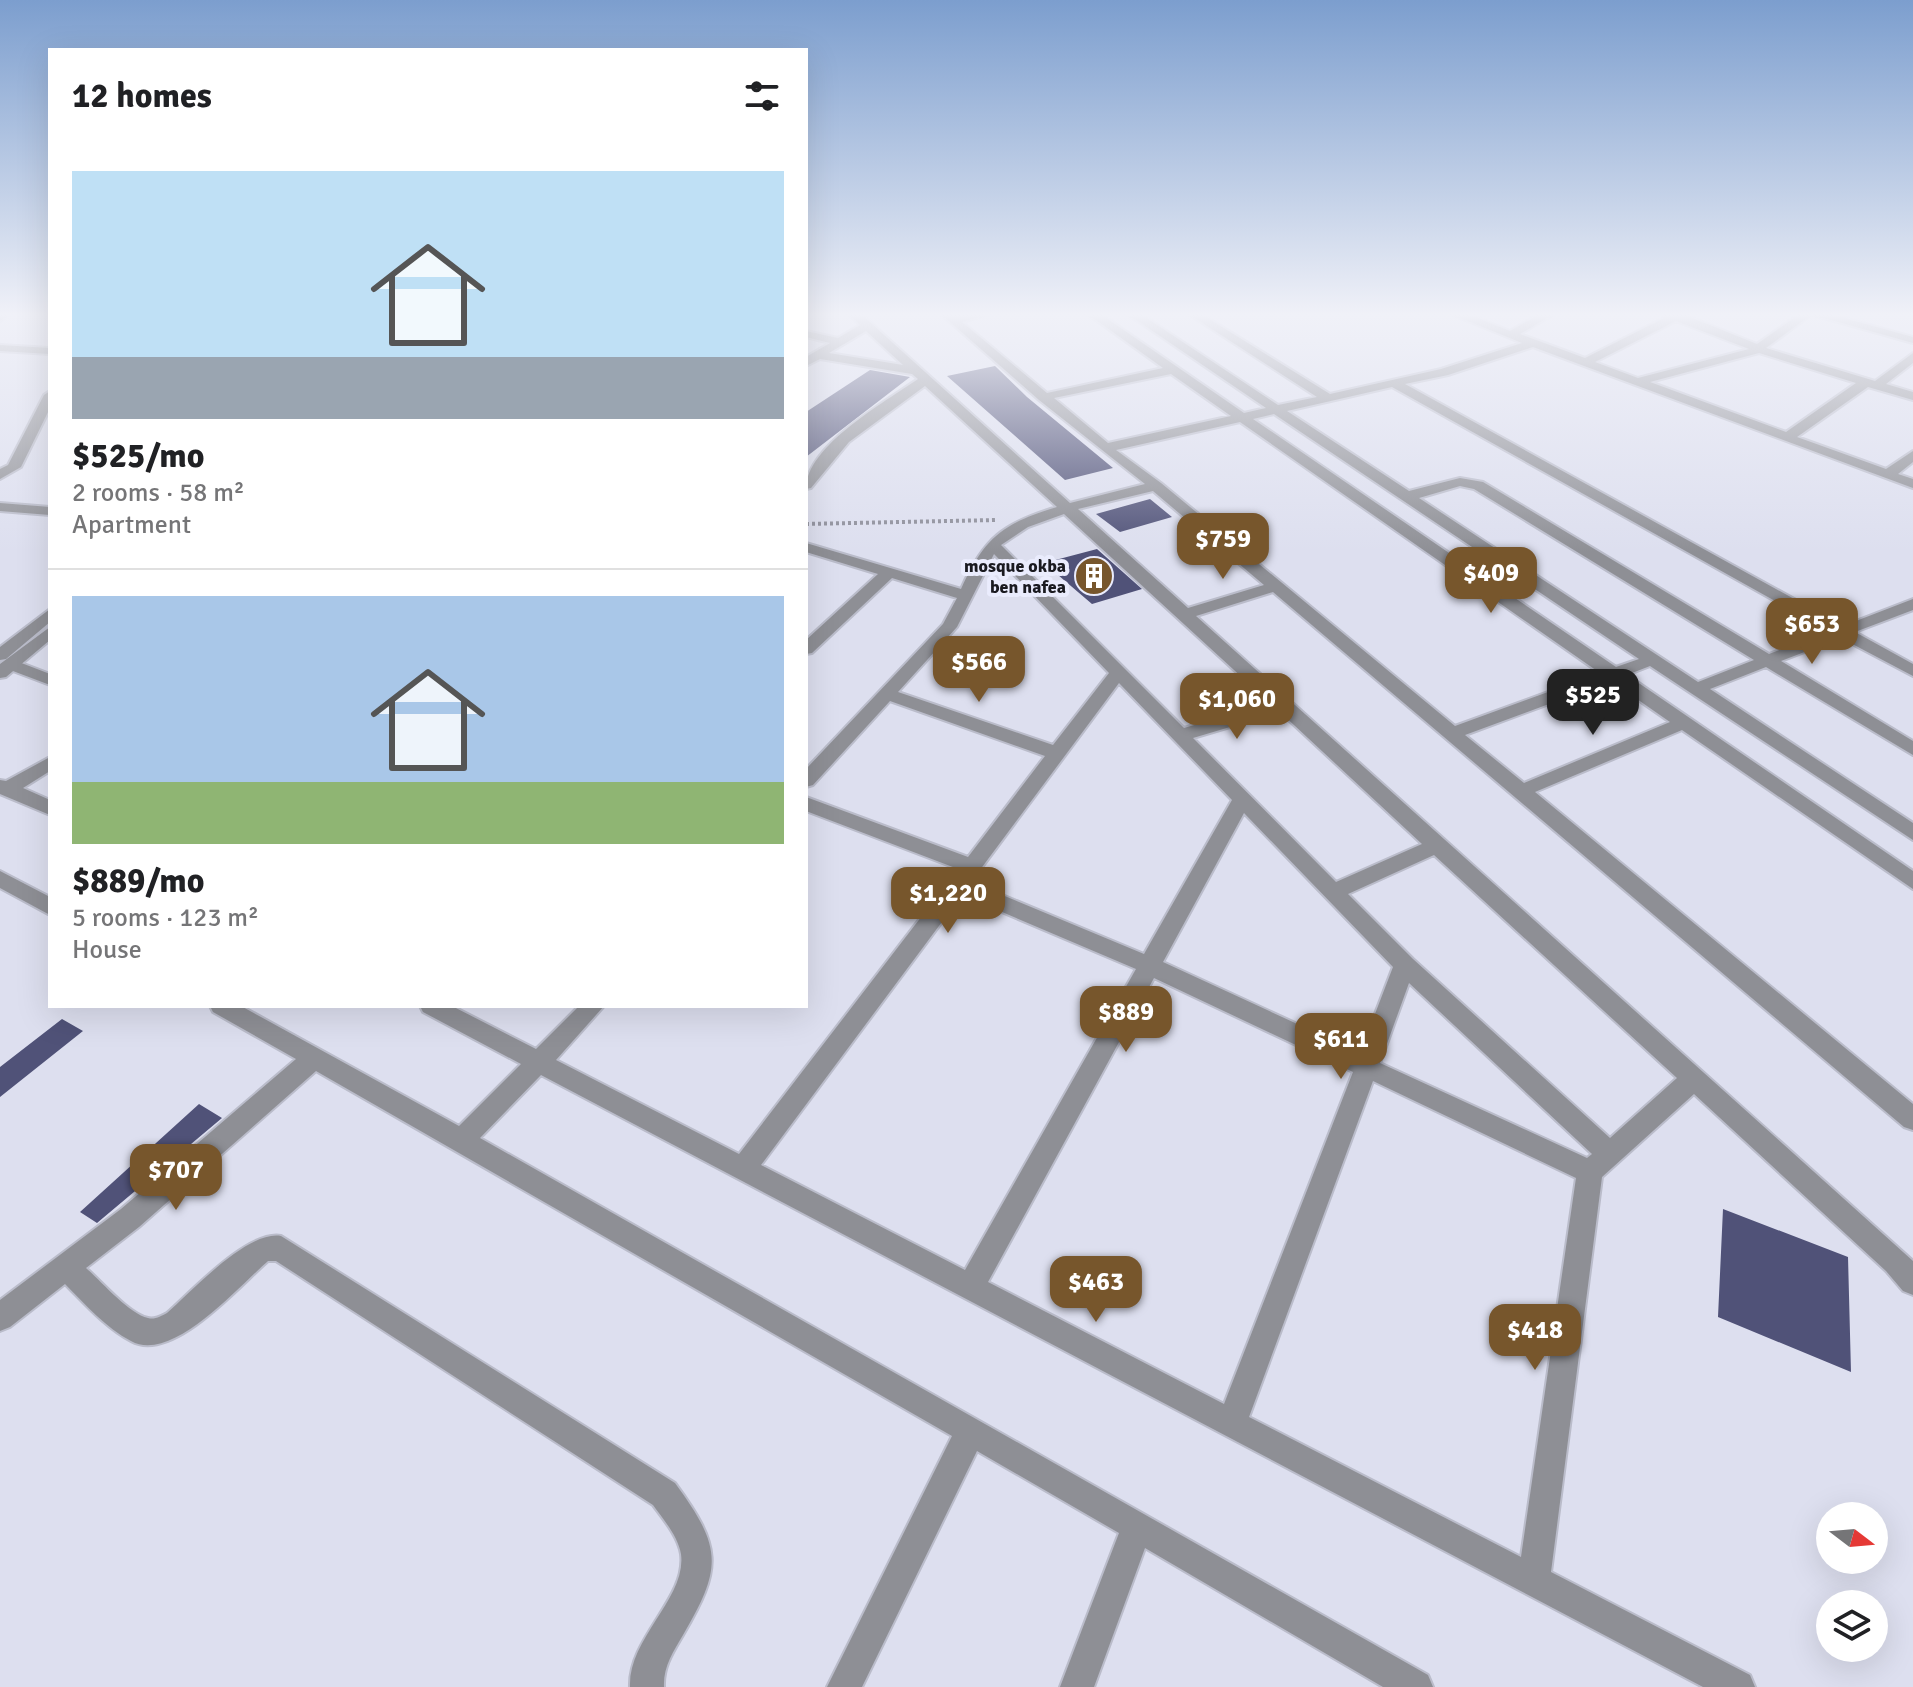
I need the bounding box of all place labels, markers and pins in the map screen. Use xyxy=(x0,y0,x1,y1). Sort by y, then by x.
pin: $759 xyxy=(1176,513,1270,581)
pin: $409 xyxy=(1444,547,1538,615)
place label: mosque okba ben nafea xyxy=(964,555,1066,598)
building icon: mosque okba ben nafea xyxy=(1073,555,1115,597)
pin: $653 xyxy=(1765,598,1859,666)
pin: $566 xyxy=(932,636,1026,704)
pin: $525 xyxy=(1546,669,1640,737)
pin: $1,060 xyxy=(1172,673,1302,741)
pin: $1,220 xyxy=(883,867,1013,935)
pin: $889 xyxy=(1079,986,1173,1054)
pin: $611 xyxy=(1294,1013,1388,1081)
pin: $707 xyxy=(129,1144,223,1212)
pin: $463 xyxy=(1049,1256,1143,1324)
pin: $418 xyxy=(1488,1304,1582,1372)

